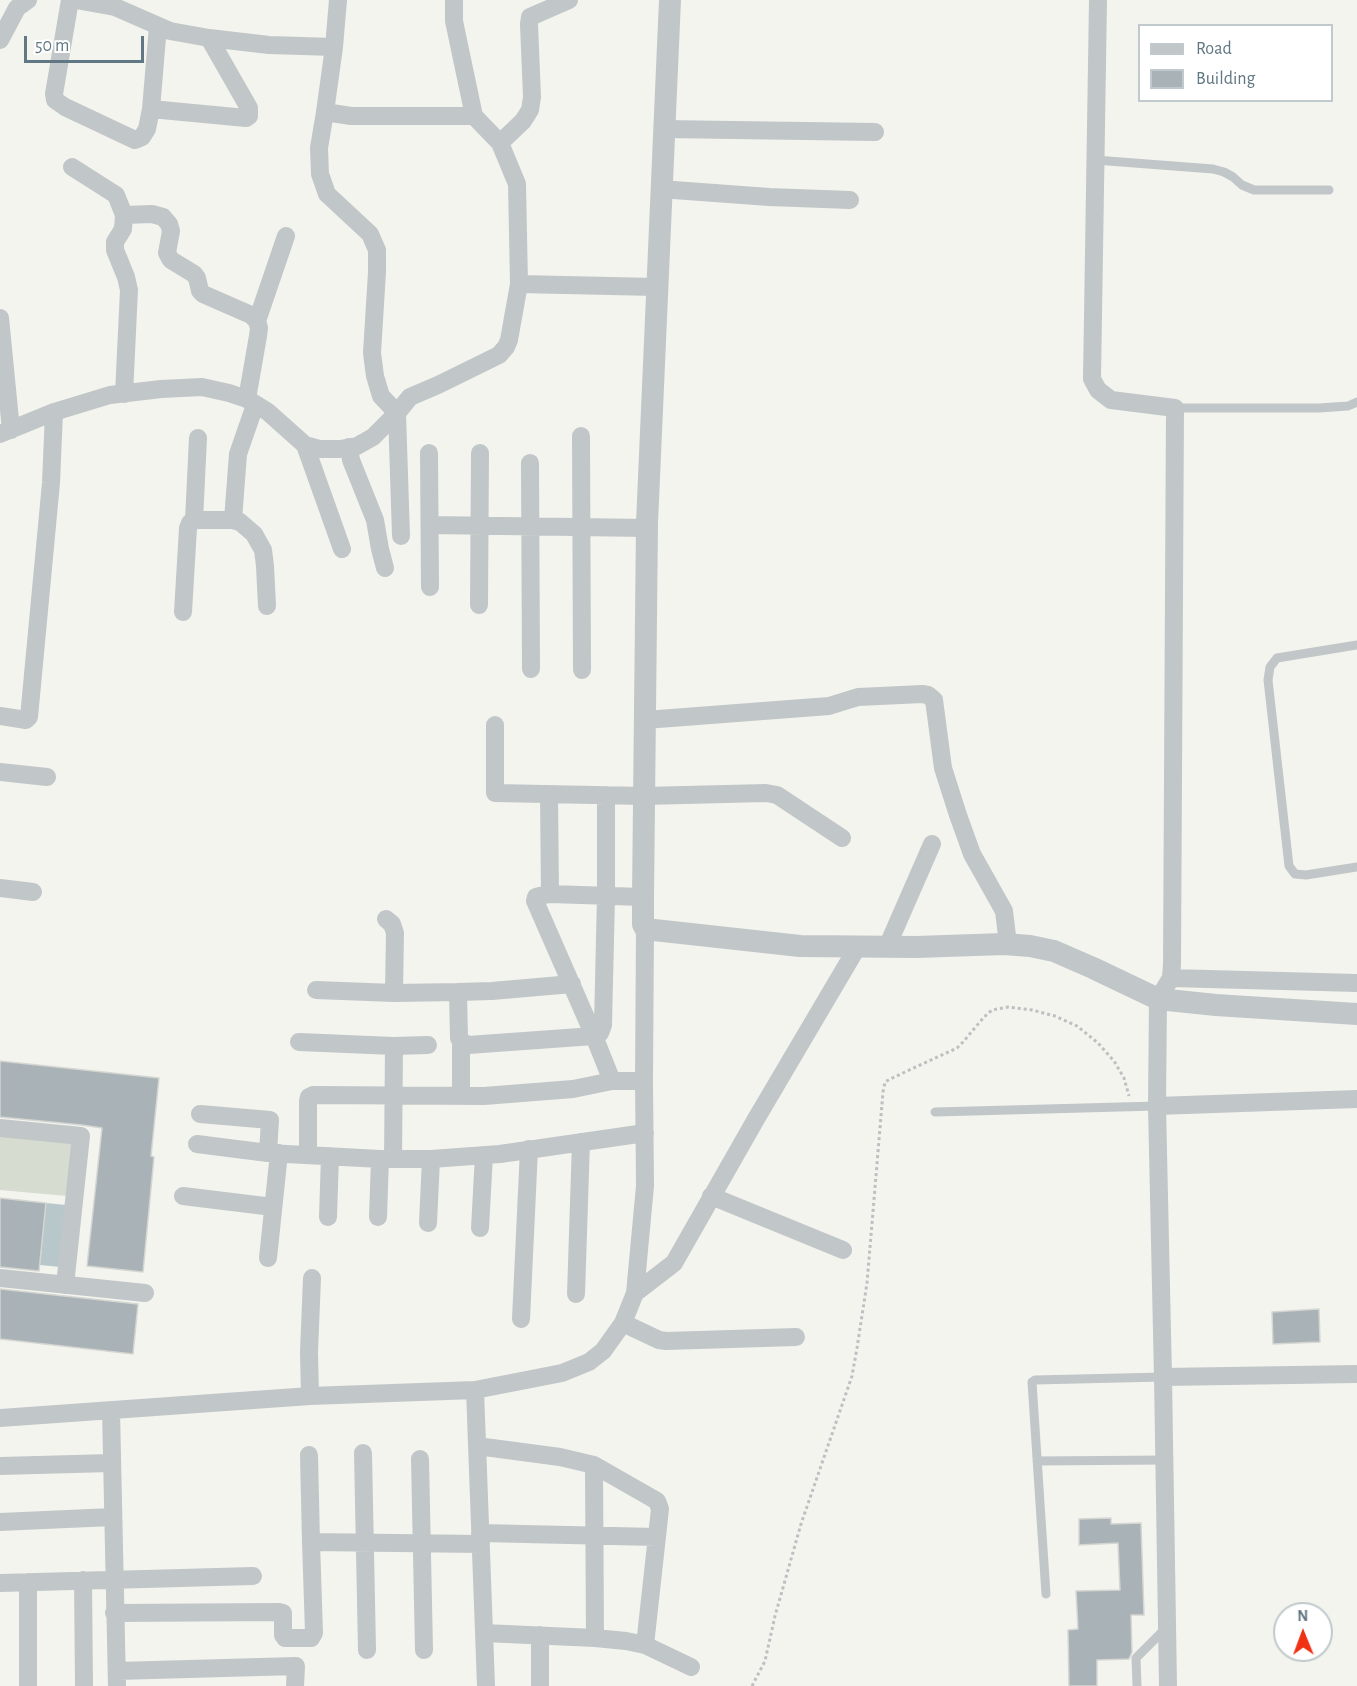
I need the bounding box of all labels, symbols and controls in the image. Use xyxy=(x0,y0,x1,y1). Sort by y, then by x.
scale bar xyxy=(27,24,147,62)
legend xyxy=(1138,24,1333,102)
text: 50 m xyxy=(35,37,69,55)
text: Road xyxy=(1196,40,1232,58)
text: Building xyxy=(1196,70,1255,88)
north arrow xyxy=(1273,1602,1333,1662)
text: N xyxy=(1297,1608,1308,1624)

